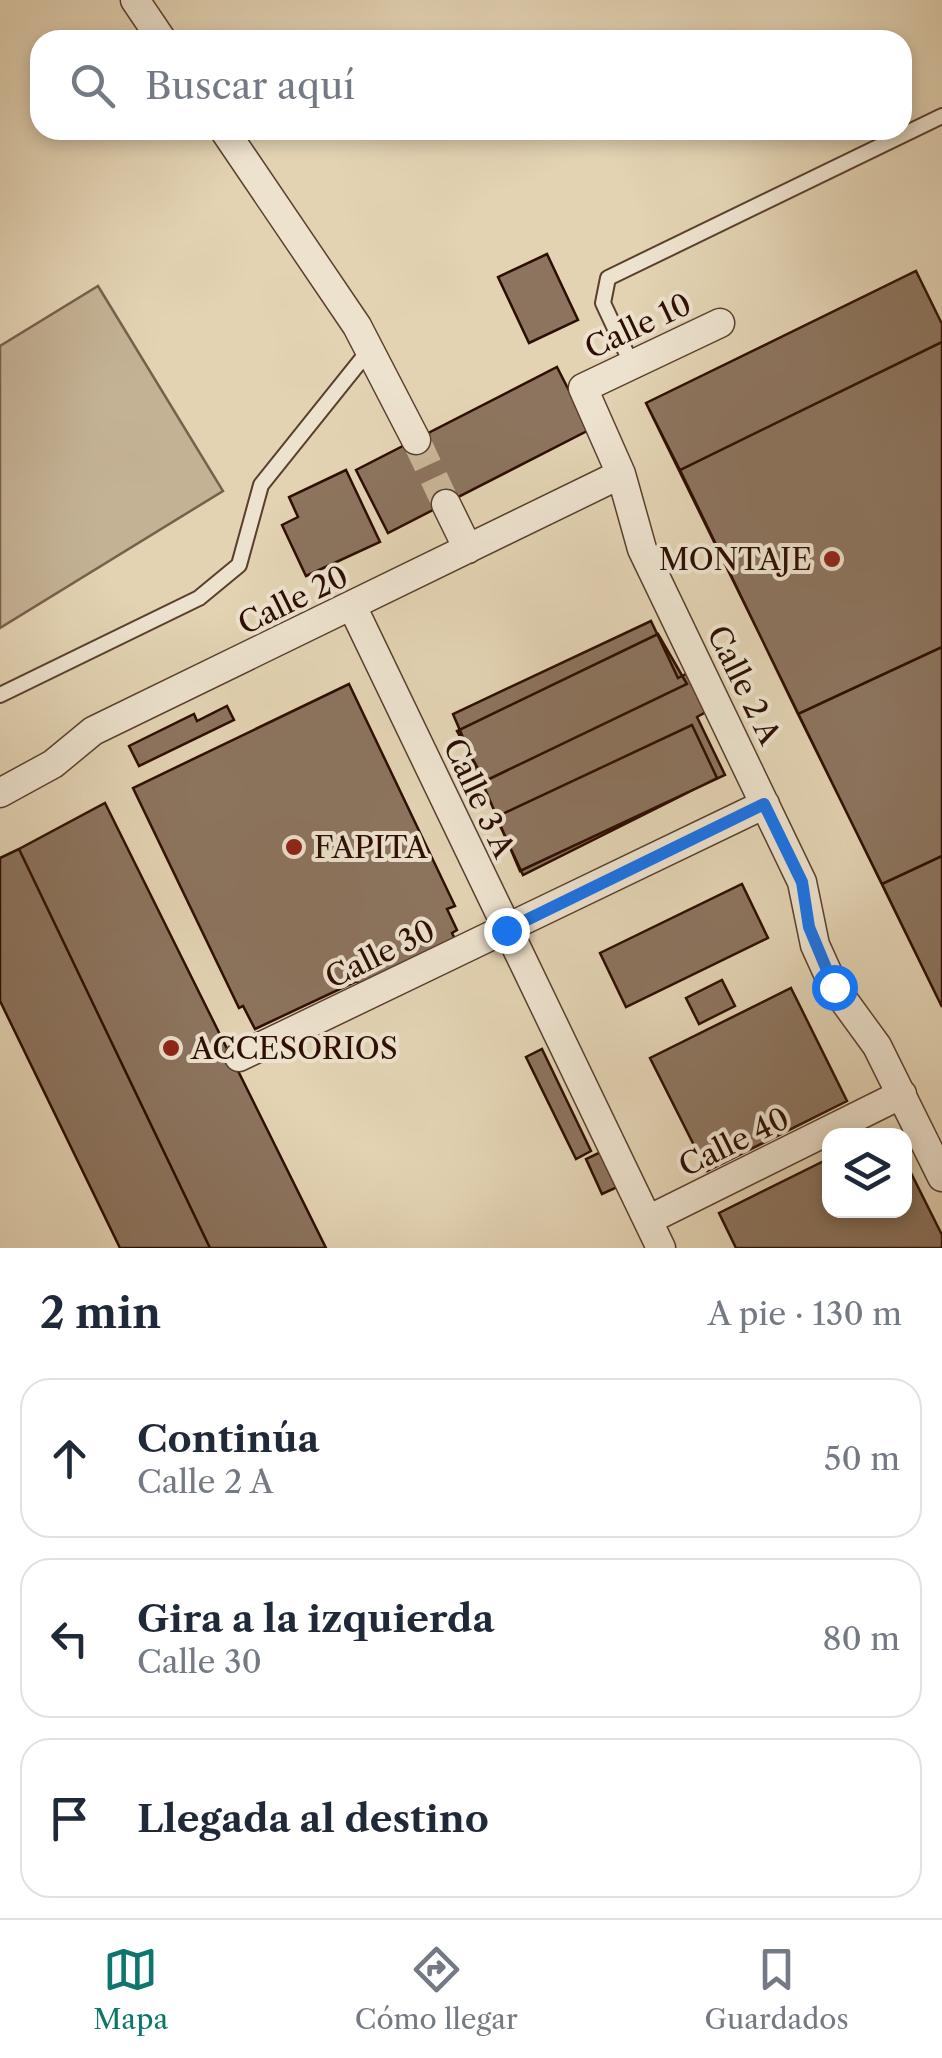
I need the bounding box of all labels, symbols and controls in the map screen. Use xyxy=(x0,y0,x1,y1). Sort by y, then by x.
search box xyxy=(30,30,912,140)
icon: search xyxy=(65,58,120,113)
text: Buscar aquí xyxy=(145,62,355,109)
street label: Calle 10 xyxy=(579,285,697,367)
place label: MONTAJE xyxy=(659,541,812,578)
marker: MONTAJE xyxy=(821,548,843,570)
street label: Calle 20 xyxy=(232,558,354,642)
street label: Calle 2 A xyxy=(699,619,789,751)
street label: Calle 3 A xyxy=(435,733,523,864)
place label: FAPITA xyxy=(314,829,428,866)
marker: FAPITA xyxy=(283,836,305,858)
route end xyxy=(484,908,530,954)
street label: Calle 30 xyxy=(319,912,441,996)
route start xyxy=(812,965,858,1011)
place label: ACCESORIOS xyxy=(190,1030,398,1067)
marker: ACCESORIOS xyxy=(160,1037,182,1059)
street label: Calle 40 xyxy=(673,1100,795,1184)
map controls xyxy=(822,1128,912,1218)
button: layers xyxy=(822,1128,912,1218)
text: 2 min xyxy=(40,1287,161,1339)
text: A pie · 130 m xyxy=(708,1294,902,1333)
text: Continúa xyxy=(137,1415,320,1462)
icon: ahead xyxy=(42,1431,97,1486)
text: 50 m xyxy=(824,1439,900,1478)
text: Calle 2 A xyxy=(137,1462,273,1501)
text: Gira a la izquierda xyxy=(137,1595,494,1642)
icon: left xyxy=(42,1611,97,1666)
text: 80 m xyxy=(822,1619,900,1658)
text: Calle 30 xyxy=(137,1642,262,1681)
icon: arrive xyxy=(42,1791,97,1846)
text: Llegada al destino xyxy=(137,1795,489,1842)
tab: Mapa xyxy=(93,1942,168,2036)
tab: Cómo llegar xyxy=(355,1942,518,2036)
tab: Guardados xyxy=(704,1942,849,2036)

